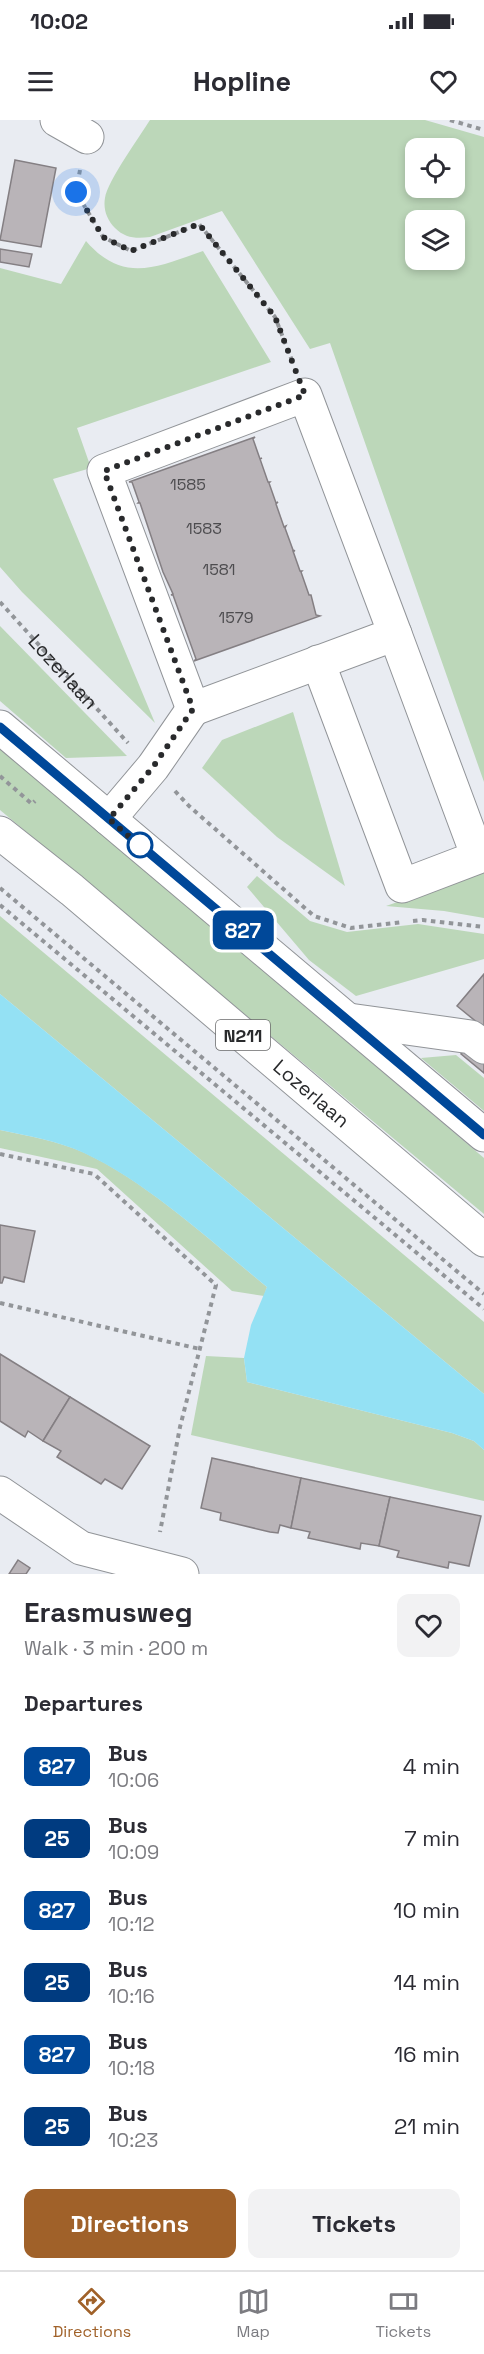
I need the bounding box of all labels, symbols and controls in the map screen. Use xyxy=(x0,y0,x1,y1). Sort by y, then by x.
text: 10:02 xyxy=(30,7,88,35)
text: Hopline xyxy=(193,64,291,99)
icon: menu xyxy=(24,65,57,98)
icon: heart xyxy=(427,65,460,98)
map controls xyxy=(405,138,465,270)
button: locate xyxy=(405,138,465,198)
your location xyxy=(61,177,91,207)
button: layers xyxy=(405,210,465,270)
house number: 1585 xyxy=(170,474,206,495)
house number: 1583 xyxy=(186,518,222,539)
house number: 1581 xyxy=(203,559,235,580)
house number: 1579 xyxy=(219,607,253,628)
street label: Lozerlaan xyxy=(22,629,104,715)
unlabelled marker xyxy=(127,832,153,858)
line badge: 827 xyxy=(208,910,278,950)
text: 827 xyxy=(225,917,261,944)
road number: N211 xyxy=(216,1020,270,1050)
street label: Lozerlaan xyxy=(268,1054,355,1133)
text: Erasmusweg xyxy=(24,1594,193,1630)
button: heart xyxy=(397,1594,460,1657)
text: Walk · 3 min · 200 m xyxy=(24,1635,208,1661)
text: Departures xyxy=(24,1689,143,1717)
text: Bus xyxy=(108,1739,148,1767)
text: 4 min xyxy=(403,1752,460,1780)
text: 827 xyxy=(39,1753,75,1780)
text: 10:06 xyxy=(108,1767,159,1793)
text: Bus xyxy=(108,1811,148,1839)
text: 7 min xyxy=(404,1824,460,1852)
text: 25 xyxy=(44,1825,70,1852)
text: 10:09 xyxy=(108,1839,159,1865)
text: Bus xyxy=(108,1883,148,1911)
text: 10 min xyxy=(393,1896,460,1924)
text: 827 xyxy=(39,1897,75,1924)
text: 10:12 xyxy=(108,1911,155,1937)
text: Bus xyxy=(108,1955,148,1983)
text: 14 min xyxy=(394,1968,460,1996)
text: 25 xyxy=(44,1969,70,1996)
text: 10:16 xyxy=(108,1983,155,2009)
text: Bus xyxy=(108,2027,148,2055)
text: 16 min xyxy=(394,2040,460,2068)
text: 827 xyxy=(39,2041,75,2068)
text: 10:18 xyxy=(108,2055,155,2081)
text: Bus xyxy=(108,2099,148,2127)
text: 21 min xyxy=(394,2112,460,2140)
text: 25 xyxy=(44,2113,70,2140)
text: 10:23 xyxy=(108,2127,158,2153)
button: Directions xyxy=(24,2189,236,2258)
button: Tickets xyxy=(248,2189,460,2258)
tab: Directions xyxy=(53,2285,131,2342)
tab: Map xyxy=(237,2285,270,2342)
tab: Tickets xyxy=(375,2285,431,2342)

